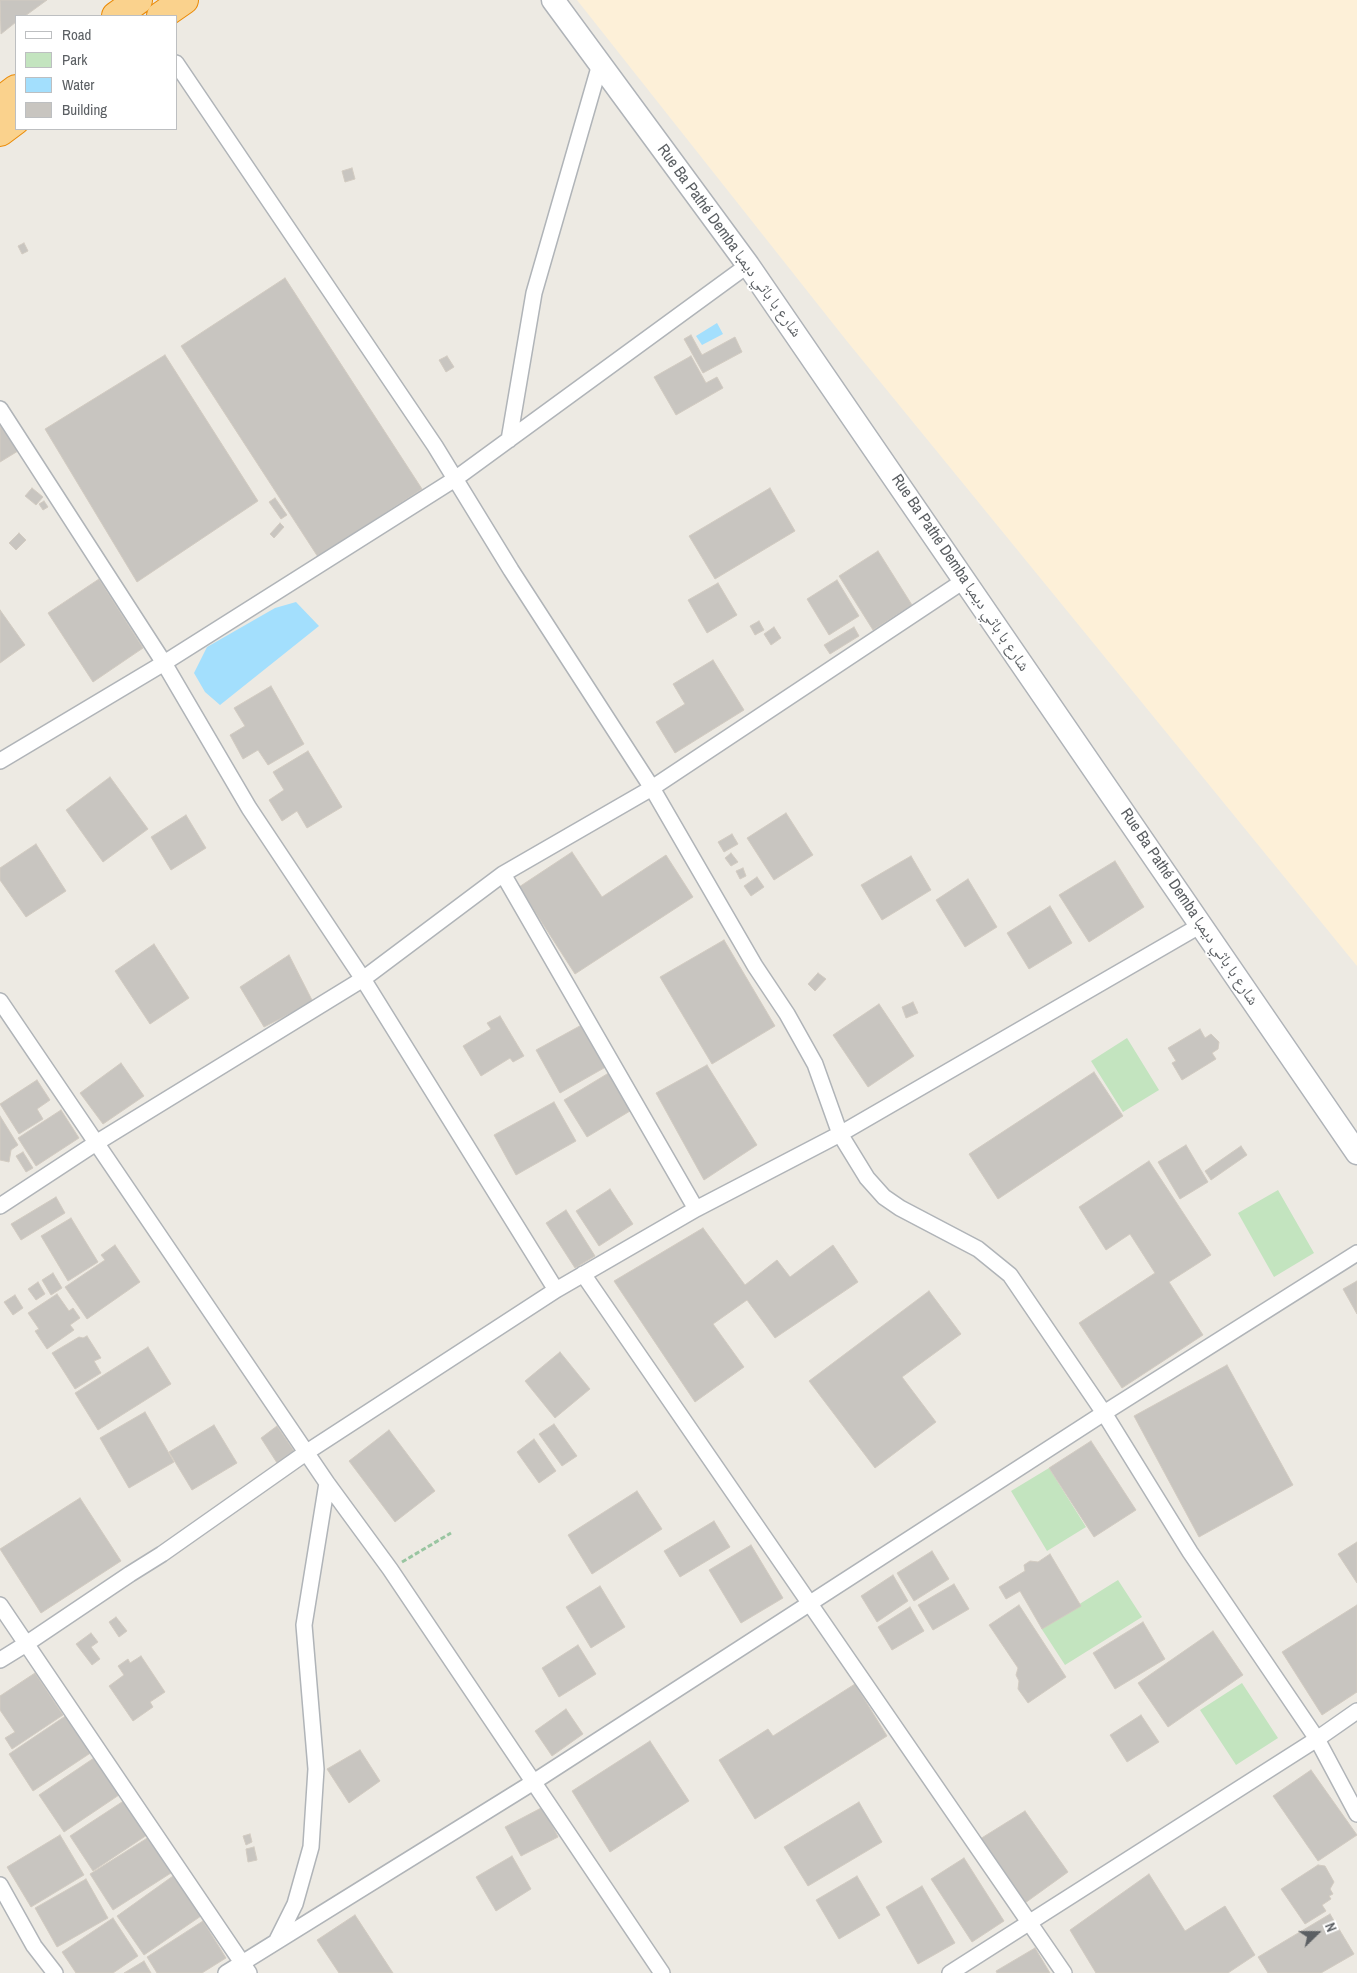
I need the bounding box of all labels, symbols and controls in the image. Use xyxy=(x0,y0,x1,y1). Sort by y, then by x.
legend xyxy=(15,15,178,130)
text: Road xyxy=(62,24,91,45)
text: Park xyxy=(62,49,87,70)
text: Water xyxy=(62,74,94,95)
text: Building xyxy=(62,99,107,120)
street label: Rue Ba Pathé Demba شارع با باثي ديمبا xyxy=(653,141,805,341)
street label: Rue Ba Pathé Demba شارع با باثي ديمبا xyxy=(887,471,1033,675)
street label: Rue Ba Pathé Demba شارع با باثي ديمبا xyxy=(1116,805,1262,1009)
north arrow xyxy=(1292,1908,1342,1958)
text: N xyxy=(1321,1920,1341,1935)

